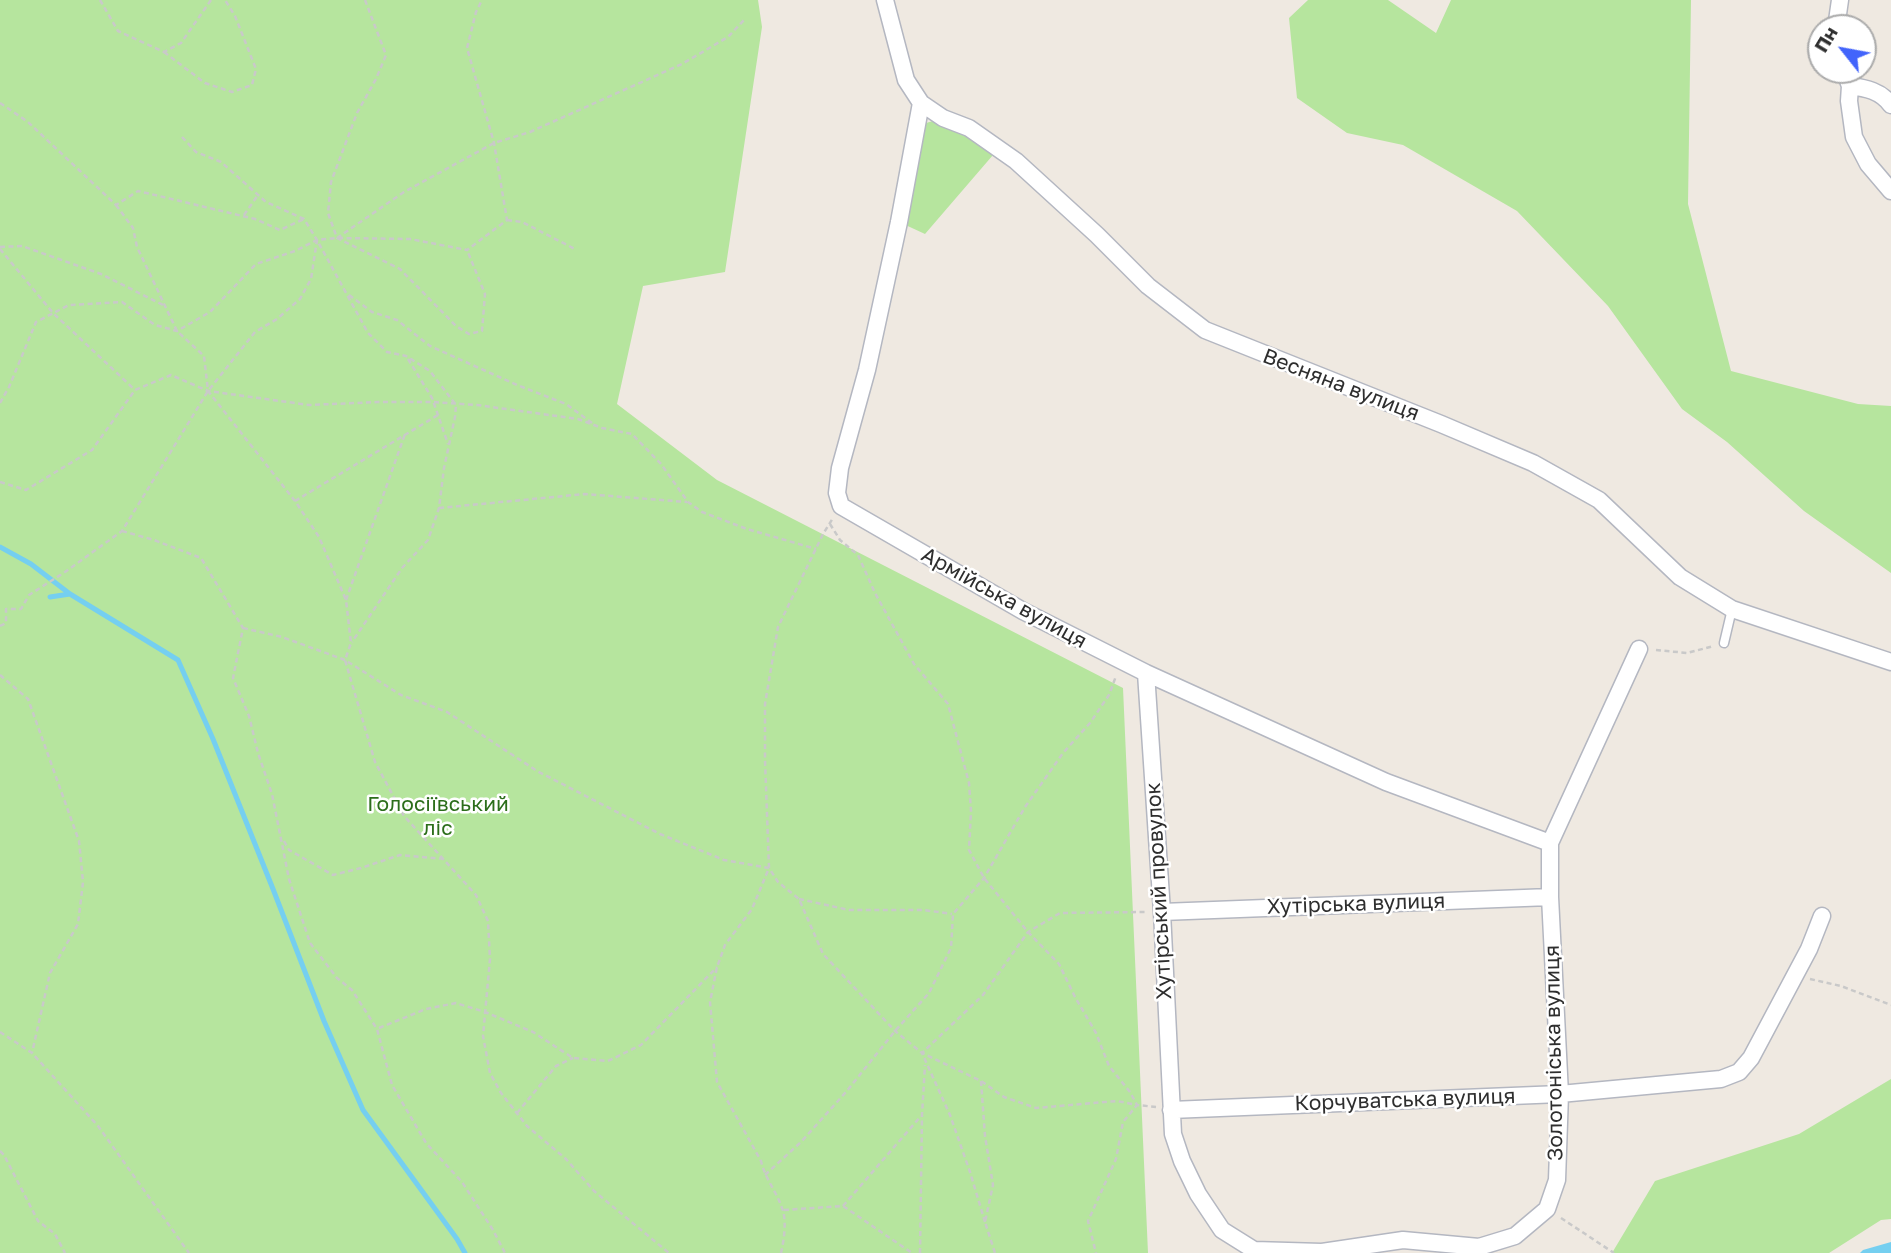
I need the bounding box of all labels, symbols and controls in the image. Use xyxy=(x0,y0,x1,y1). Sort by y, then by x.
north arrow xyxy=(1807,14,1877,84)
text: Пн xyxy=(1809,22,1842,56)
street label: Весняна вулиця xyxy=(1259,344,1423,426)
street label: Армійська вулиця xyxy=(917,542,1091,654)
street label: Хутірський провулок xyxy=(1141,782,1177,1000)
park label: Голосіївський ліс xyxy=(367,791,509,841)
street label: Хутірська вулиця xyxy=(1266,888,1446,920)
street label: Золотоніська вулиця xyxy=(1540,945,1568,1161)
street label: Корчуватська вулиця xyxy=(1294,1084,1516,1116)

